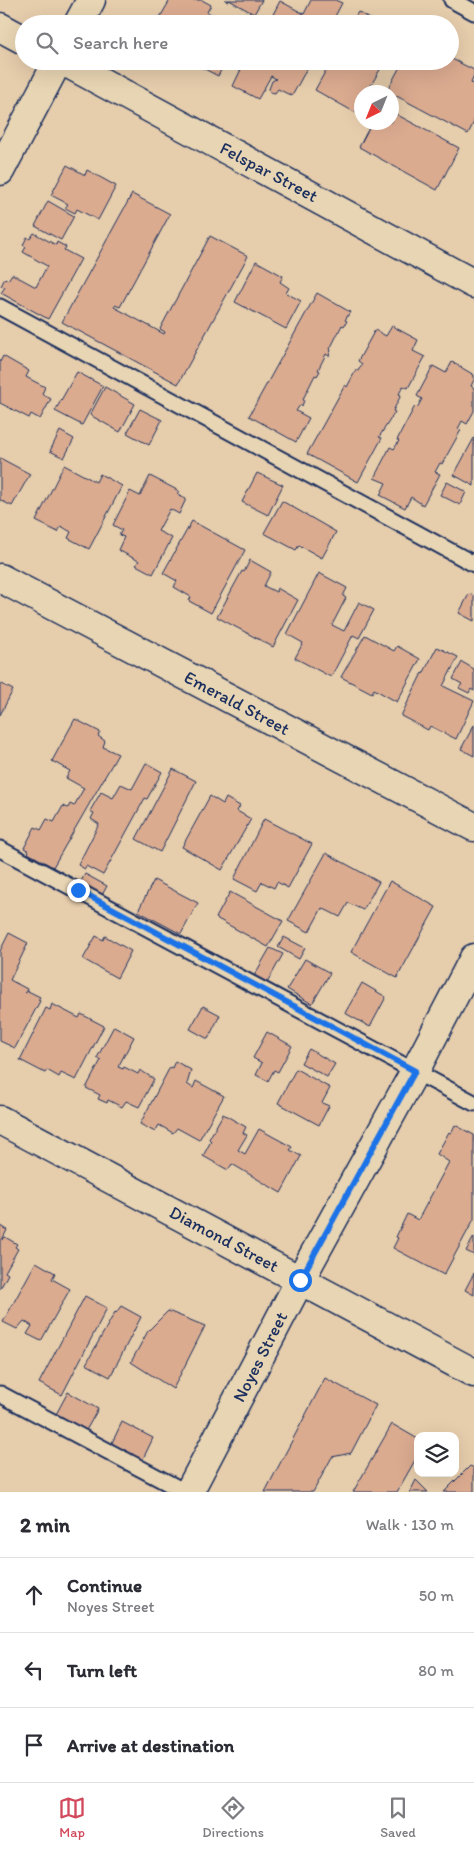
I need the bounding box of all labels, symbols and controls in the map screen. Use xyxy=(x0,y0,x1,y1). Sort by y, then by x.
search box xyxy=(15,15,459,70)
icon: search xyxy=(33,29,61,57)
text: Search here xyxy=(73,31,168,54)
north arrow xyxy=(354,85,399,130)
street label: Felspar Street xyxy=(216,137,322,207)
street label: Emerald Street xyxy=(181,666,294,740)
route end xyxy=(67,879,90,902)
street label: Diamond Street xyxy=(166,1201,283,1277)
route start xyxy=(289,1269,312,1292)
street label: Noyes Street xyxy=(228,1308,292,1406)
map controls xyxy=(414,1432,459,1477)
button: layers xyxy=(414,1432,459,1477)
text: 2 min xyxy=(20,1512,70,1537)
text: Walk · 130 m xyxy=(366,1515,454,1534)
text: Continue xyxy=(67,1574,142,1597)
icon: ahead xyxy=(20,1581,48,1609)
text: 50 m xyxy=(419,1586,454,1605)
text: Noyes Street xyxy=(67,1597,155,1616)
icon: left xyxy=(20,1656,48,1684)
text: Turn left xyxy=(67,1659,137,1682)
text: 80 m xyxy=(418,1661,454,1680)
icon: arrive xyxy=(20,1731,48,1759)
text: Arrive at destination xyxy=(67,1734,234,1757)
tab: Map xyxy=(58,1794,86,1841)
tab: Directions xyxy=(202,1794,264,1841)
tab: Saved xyxy=(380,1794,416,1841)

